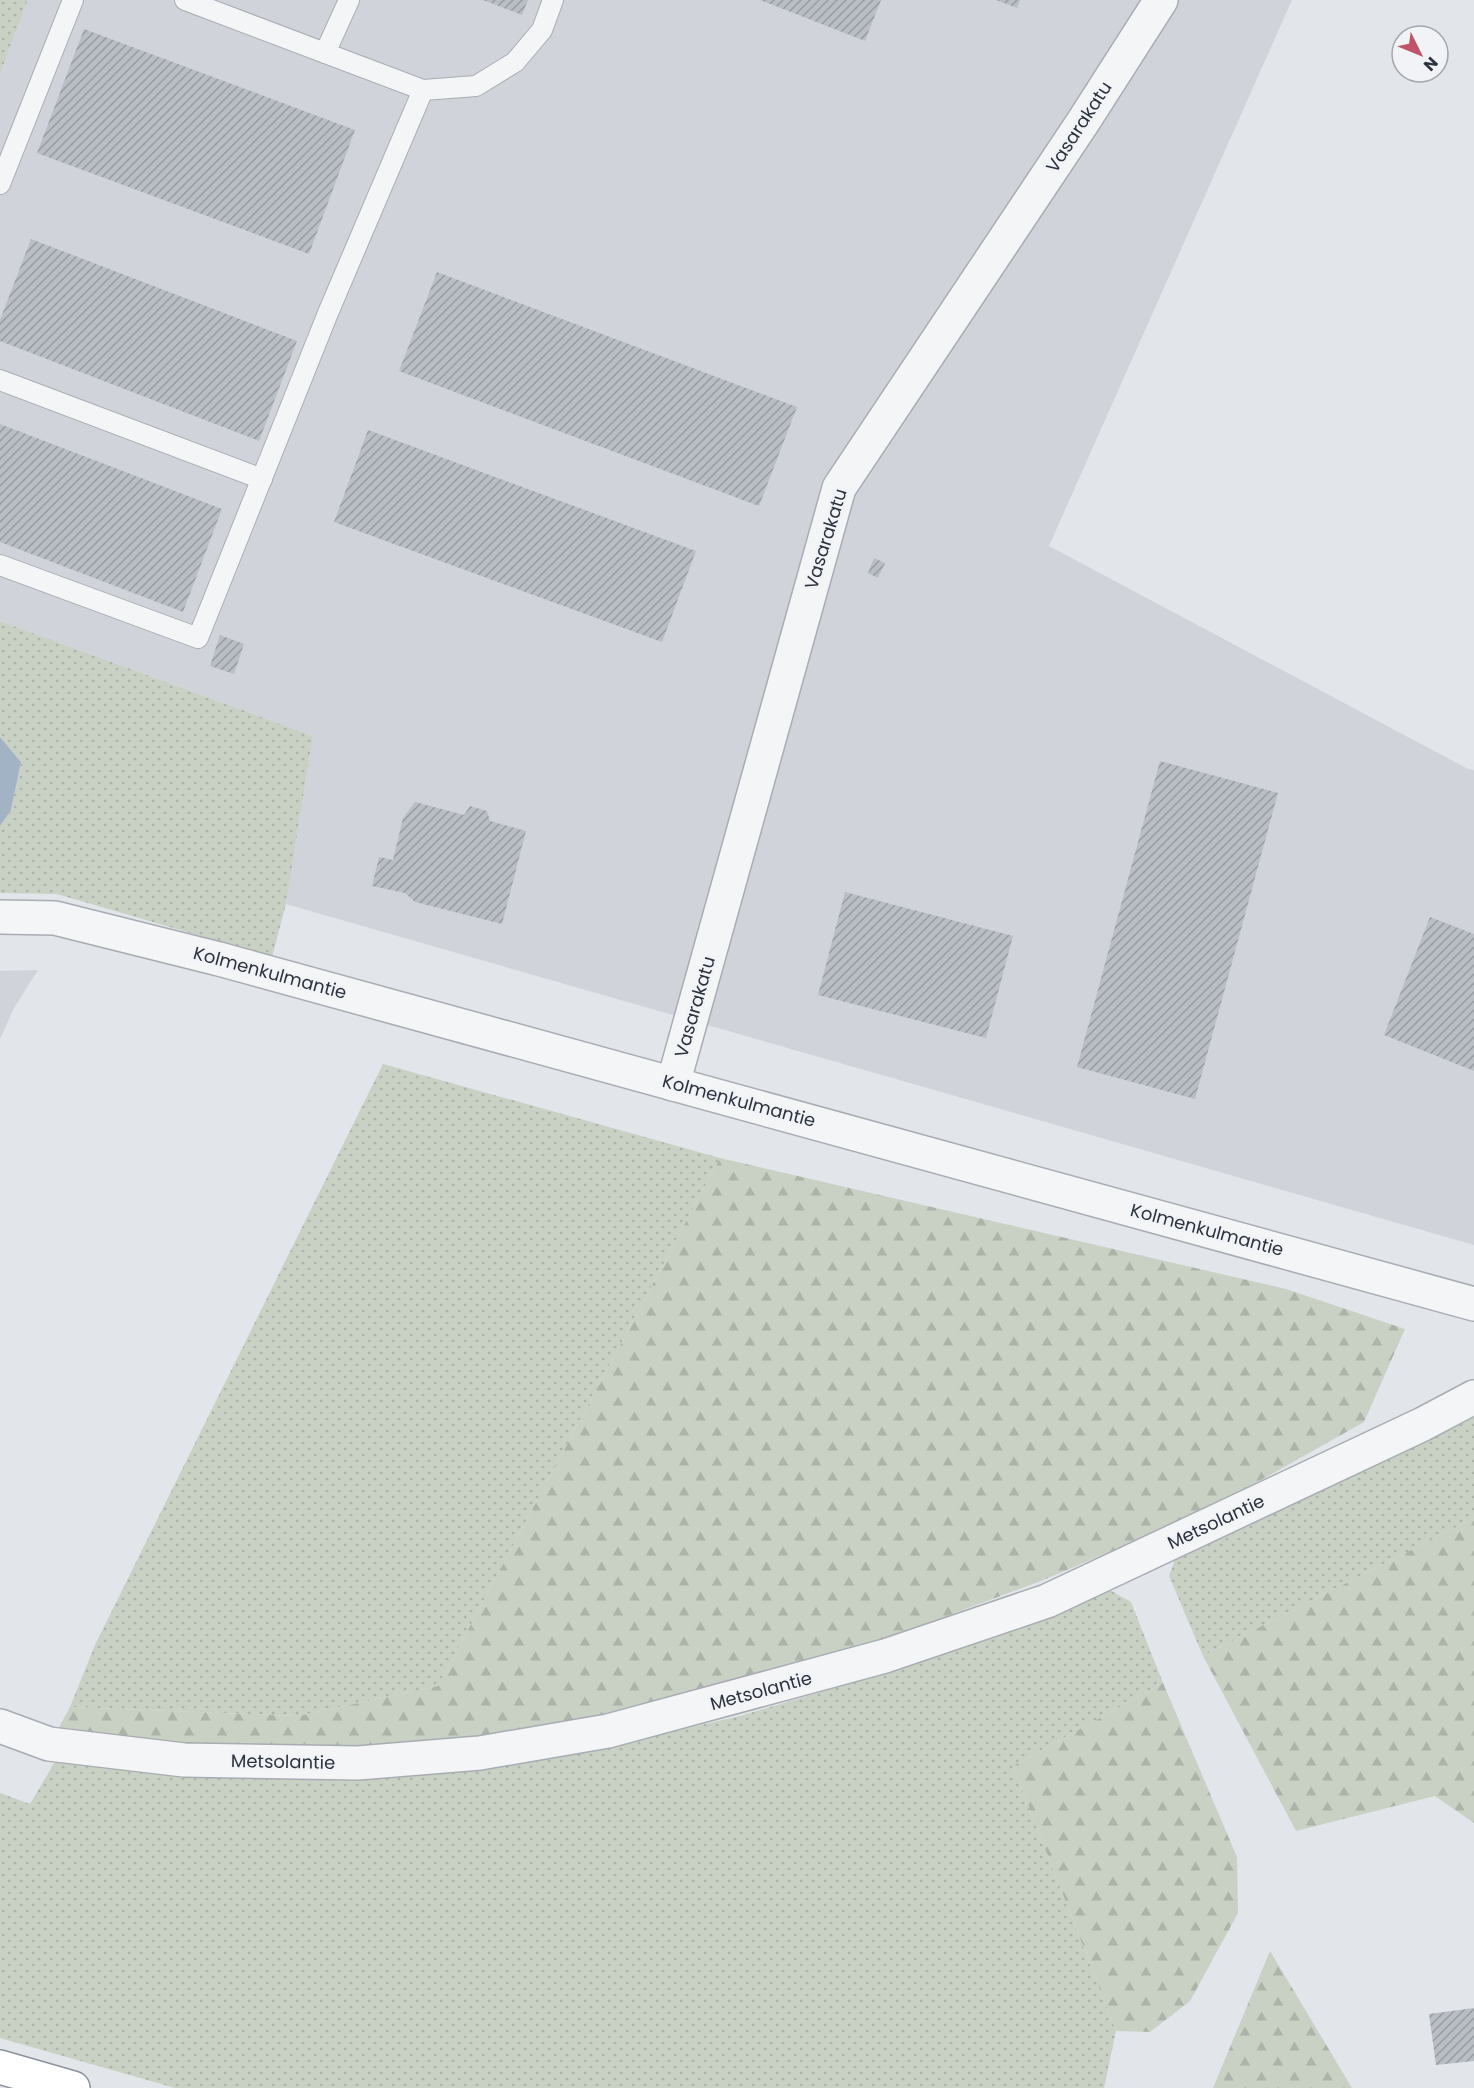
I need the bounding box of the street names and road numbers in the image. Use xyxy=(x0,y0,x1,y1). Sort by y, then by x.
street label: Vasarakatu xyxy=(1040,76,1117,177)
street label: Vasarakatu xyxy=(798,485,853,592)
street label: Kolmenkulmantie xyxy=(191,940,349,1005)
street label: Vasarakatu xyxy=(668,953,721,1060)
street label: Kolmenkulmantie xyxy=(660,1068,818,1133)
street label: Kolmenkulmantie xyxy=(1128,1197,1286,1262)
street label: Metsolantie xyxy=(1163,1488,1268,1555)
street label: Metsolantie xyxy=(707,1665,815,1716)
street label: Metsolantie xyxy=(231,1748,335,1775)

